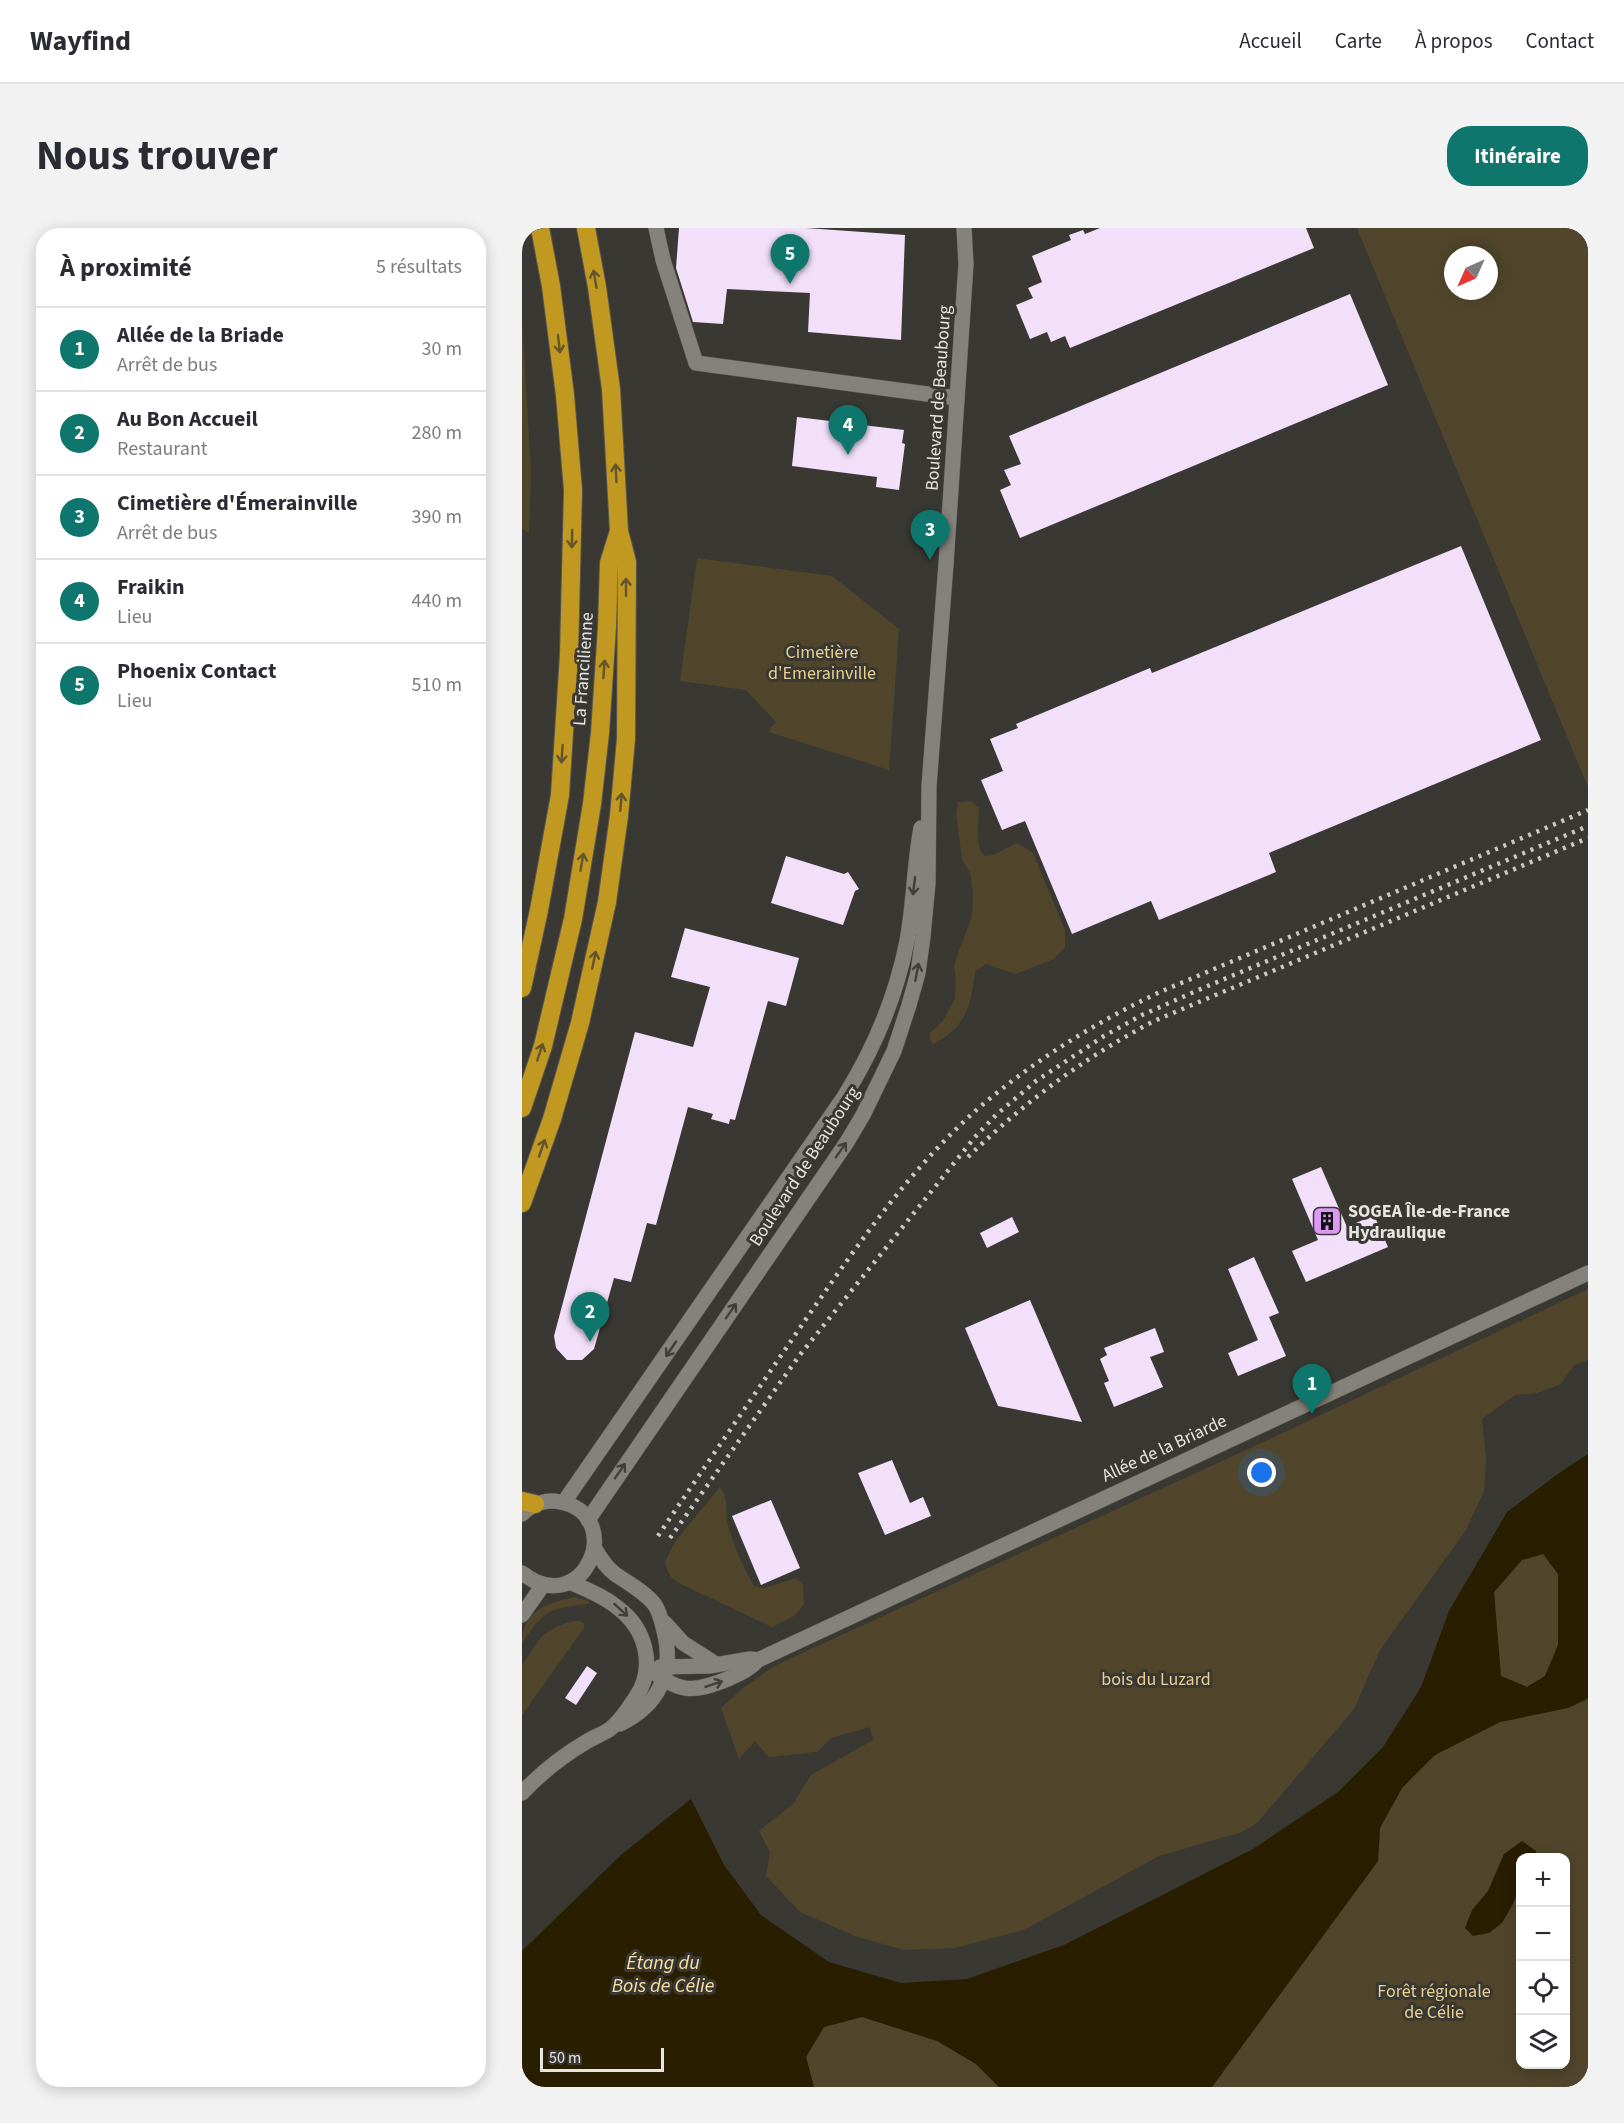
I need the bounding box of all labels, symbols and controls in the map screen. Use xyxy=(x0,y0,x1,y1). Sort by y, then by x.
text: Wayfind xyxy=(30,21,131,61)
text: Accueil xyxy=(1239,26,1302,56)
text: Carte xyxy=(1335,26,1382,56)
text: À propos xyxy=(1415,26,1492,56)
text: Contact xyxy=(1525,26,1594,56)
text: Nous trouver xyxy=(36,126,278,186)
button: Itinéraire xyxy=(1447,126,1588,186)
pin: 5 xyxy=(770,235,810,284)
north arrow xyxy=(1444,246,1498,300)
text: À proximité xyxy=(60,249,192,286)
text: 5 résultats xyxy=(376,253,462,281)
one-way arrow xyxy=(589,270,600,289)
street label: Boulevard de Beaubourg xyxy=(920,304,957,492)
text: Allée de la Briade xyxy=(117,319,284,351)
one-way arrow xyxy=(553,334,564,354)
text: 1 xyxy=(74,335,85,363)
text: 30 m xyxy=(422,335,462,363)
text: Arrêt de bus xyxy=(117,351,217,379)
text: Au Bon Accueil xyxy=(117,403,258,435)
pin: 4 xyxy=(828,406,868,455)
text: 2 xyxy=(74,419,85,447)
text: 280 m xyxy=(412,419,462,447)
text: Restaurant xyxy=(117,435,208,463)
one-way arrow xyxy=(610,463,621,483)
text: Cimetière d'Émerainville xyxy=(117,487,358,519)
text: 3 xyxy=(74,503,85,531)
text: 390 m xyxy=(412,503,462,531)
pin: 3 xyxy=(910,510,950,560)
text: Arrêt de bus xyxy=(117,519,217,547)
one-way arrow xyxy=(566,528,578,548)
text: Fraikin xyxy=(117,571,185,603)
one-way arrow xyxy=(620,577,632,597)
text: 4 xyxy=(74,587,85,615)
text: 440 m xyxy=(412,587,462,615)
text: Lieu xyxy=(117,603,152,631)
street label: La Francilienne xyxy=(567,611,600,727)
park label: Cimetière d'Emerainville xyxy=(768,640,876,686)
text: Phoenix Contact xyxy=(117,655,276,687)
one-way arrow xyxy=(599,659,610,679)
text: 5 xyxy=(74,671,85,699)
text: 510 m xyxy=(412,671,462,699)
text: Lieu xyxy=(117,687,152,715)
one-way arrow xyxy=(557,744,568,764)
one-way arrow xyxy=(615,793,626,813)
one-way arrow xyxy=(577,853,588,872)
one-way arrow xyxy=(908,875,919,895)
one-way arrow xyxy=(589,951,600,971)
one-way arrow xyxy=(912,962,923,982)
one-way arrow xyxy=(535,1043,546,1062)
street label: Boulevard de Beaubourg xyxy=(743,1082,866,1251)
one-way arrow xyxy=(538,1139,549,1158)
one-way arrow xyxy=(836,1142,848,1159)
place label: SOGEA Île-de-France Hydraulique xyxy=(1348,1199,1510,1245)
building icon: SOGEA Île-de-France Hydraulique xyxy=(1311,1205,1343,1237)
pin: 2 xyxy=(570,1292,610,1342)
one-way arrow xyxy=(725,1303,737,1319)
one-way arrow xyxy=(665,1340,677,1357)
pin: 1 xyxy=(1292,1364,1332,1414)
street label: Allée de la Briarde xyxy=(1098,1408,1231,1488)
your location xyxy=(1247,1458,1276,1487)
one-way arrow xyxy=(614,1464,626,1480)
one-way arrow xyxy=(613,1603,628,1617)
park label: bois du Luzard xyxy=(1101,1667,1211,1692)
one-way arrow xyxy=(704,1677,722,1688)
map controls xyxy=(1516,1853,1570,2069)
button: + xyxy=(1516,1853,1570,1907)
button: − xyxy=(1516,1907,1570,1961)
water label: Étang du Bois de Célie xyxy=(612,1949,714,2000)
button: locate xyxy=(1516,1961,1570,2015)
park label: Forêt régionale de Célie xyxy=(1377,1979,1491,2025)
button: layers xyxy=(1516,2015,1570,2069)
scale bar xyxy=(540,2045,664,2072)
text: 50 m xyxy=(549,2047,581,2069)

